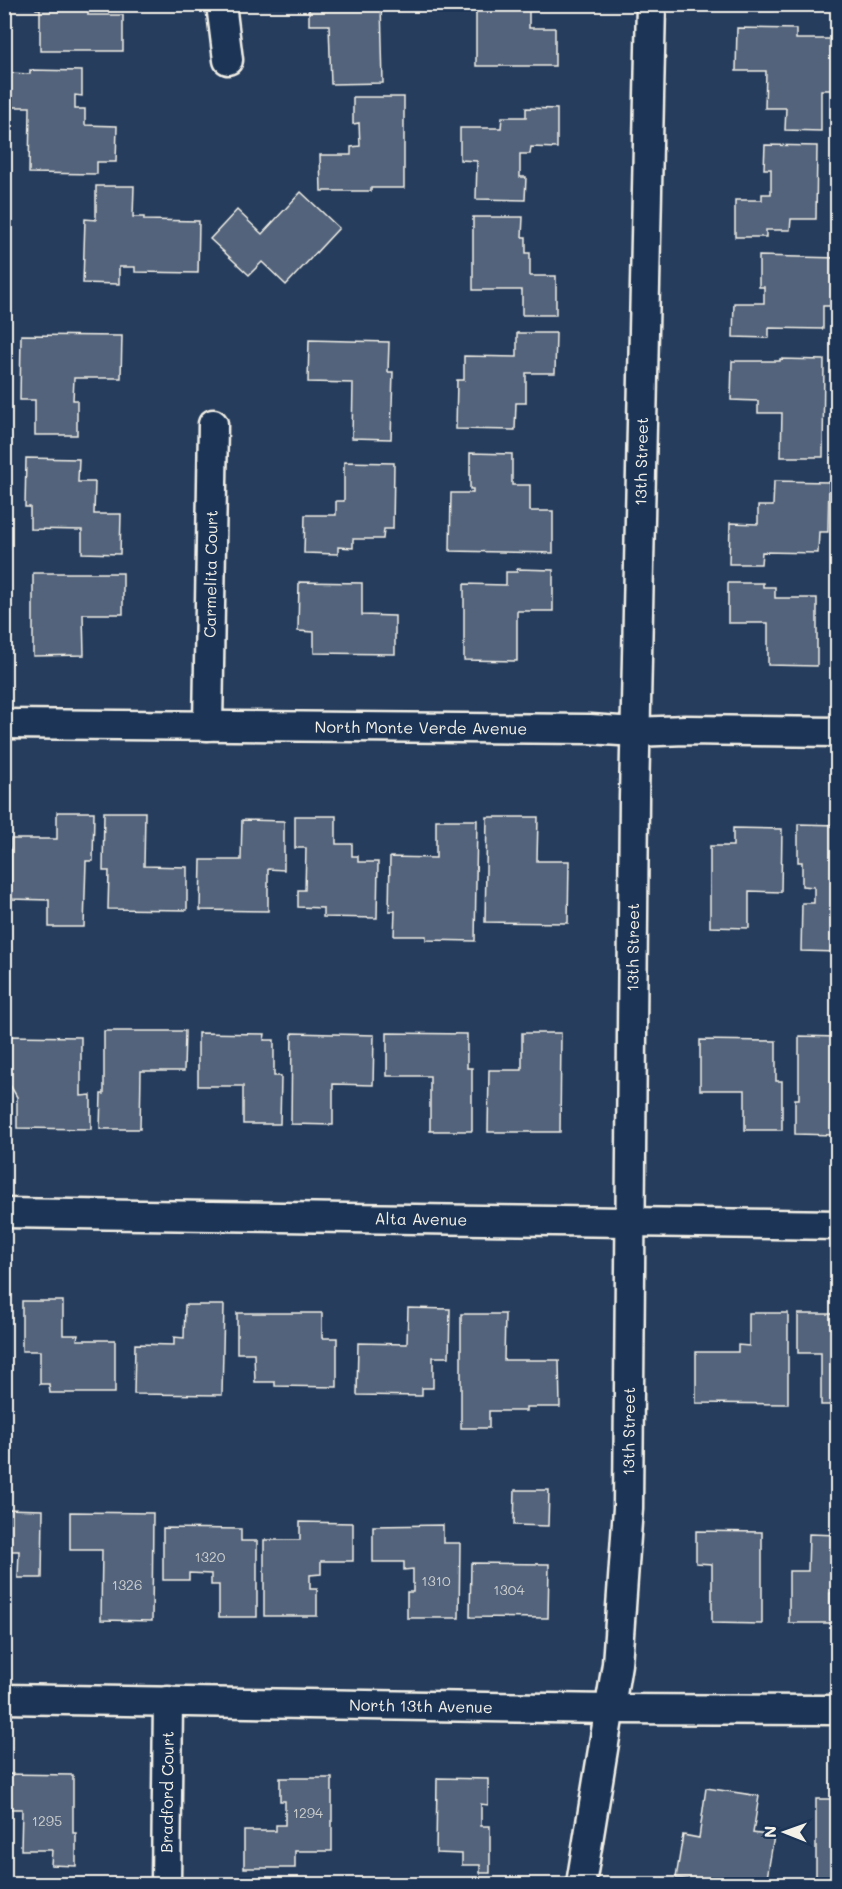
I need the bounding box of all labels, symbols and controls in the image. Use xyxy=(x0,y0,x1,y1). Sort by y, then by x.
street label: 13th Street xyxy=(629,417,652,506)
street label: Carmelita Court xyxy=(198,510,222,638)
street label: North Monte Verde Avenue xyxy=(315,716,527,738)
street label: 13th Street xyxy=(621,903,643,992)
street label: Alta Avenue xyxy=(374,1207,467,1230)
street label: 13th Street xyxy=(617,1387,639,1476)
house number: 1320 xyxy=(195,1547,226,1566)
house number: 1310 xyxy=(421,1571,451,1590)
house number: 1326 xyxy=(112,1575,142,1594)
house number: 1304 xyxy=(493,1580,525,1599)
street label: North 13th Avenue xyxy=(349,1694,493,1717)
street label: Bradford Court xyxy=(155,1731,178,1853)
north arrow xyxy=(755,1802,815,1862)
house number: 1294 xyxy=(293,1803,324,1822)
house number: 1295 xyxy=(32,1811,62,1830)
text: N xyxy=(759,1825,780,1838)

